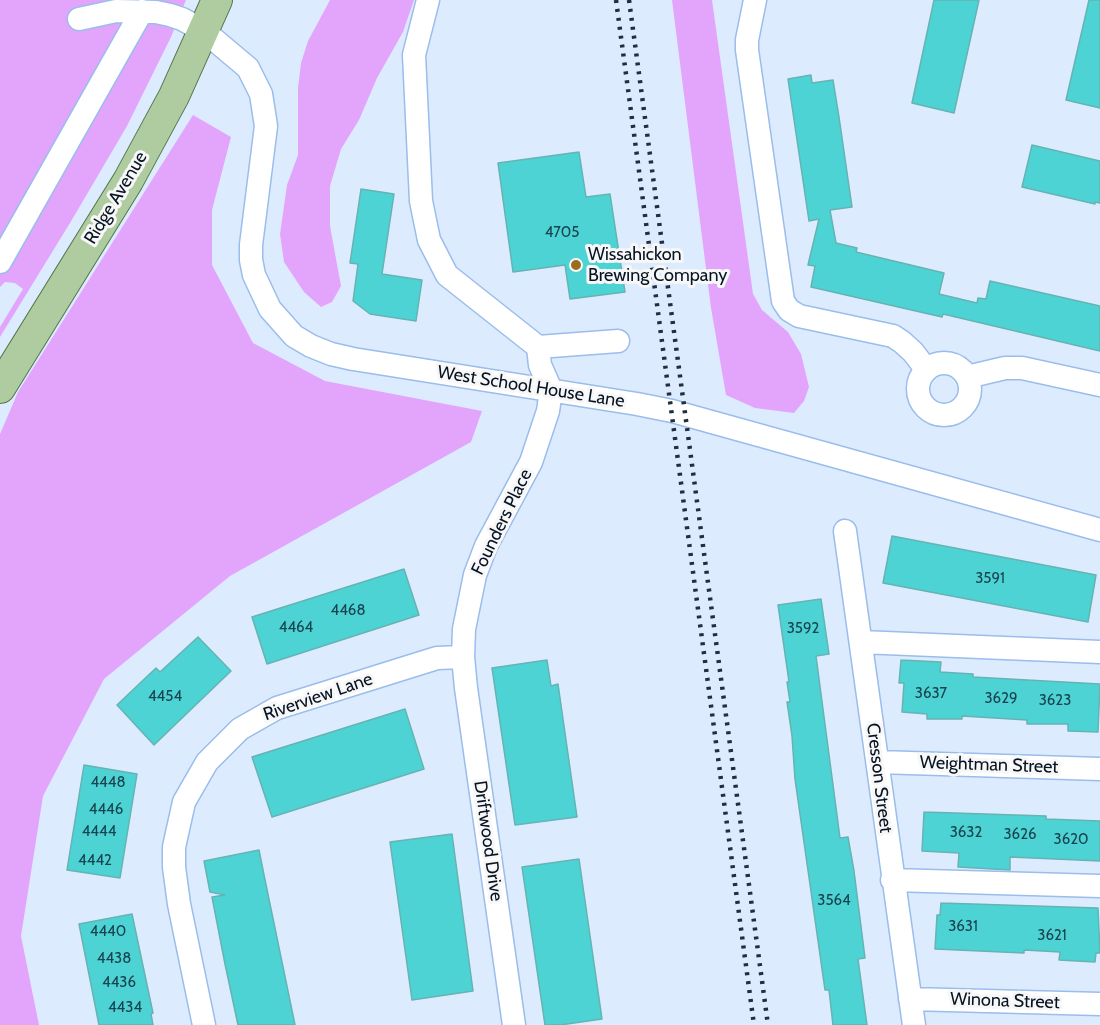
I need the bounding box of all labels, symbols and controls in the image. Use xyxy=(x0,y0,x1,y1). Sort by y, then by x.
street label: Ridge Avenue xyxy=(80,148,152,248)
house number: 4705 xyxy=(545,224,579,242)
place label: Wissahickon Brewing Company xyxy=(588,244,727,286)
marker: Wissahickon Brewing Company xyxy=(569,258,583,272)
street label: West School House Lane xyxy=(436,362,626,412)
street label: Founders Place xyxy=(467,466,537,578)
house number: 3591 xyxy=(975,570,1005,588)
house number: 4468 xyxy=(331,602,365,620)
house number: 4464 xyxy=(279,619,313,637)
house number: 3592 xyxy=(787,620,819,638)
street label: Riverview Lane xyxy=(261,668,375,726)
house number: 3637 xyxy=(915,685,947,703)
house number: 4454 xyxy=(148,688,182,706)
house number: 3629 xyxy=(984,690,1018,708)
house number: 3623 xyxy=(1039,692,1071,710)
street label: Cresson Street xyxy=(862,722,896,834)
street label: Weightman Street xyxy=(919,752,1059,778)
house number: 4448 xyxy=(90,774,126,792)
street label: Driftwood Drive xyxy=(469,779,507,903)
house number: 4446 xyxy=(89,801,123,819)
house number: 4444 xyxy=(82,823,116,841)
house number: 3632 xyxy=(950,824,982,842)
house number: 3626 xyxy=(1003,826,1037,844)
house number: 3620 xyxy=(1054,831,1088,849)
house number: 4442 xyxy=(78,852,112,870)
house number: 3564 xyxy=(817,892,851,910)
house number: 3631 xyxy=(948,918,978,936)
house number: 4440 xyxy=(90,923,126,941)
house number: 3621 xyxy=(1037,927,1067,945)
house number: 4438 xyxy=(97,950,131,968)
house number: 4436 xyxy=(102,974,136,992)
street label: Winona Street xyxy=(950,988,1060,1014)
house number: 4434 xyxy=(108,999,142,1017)

